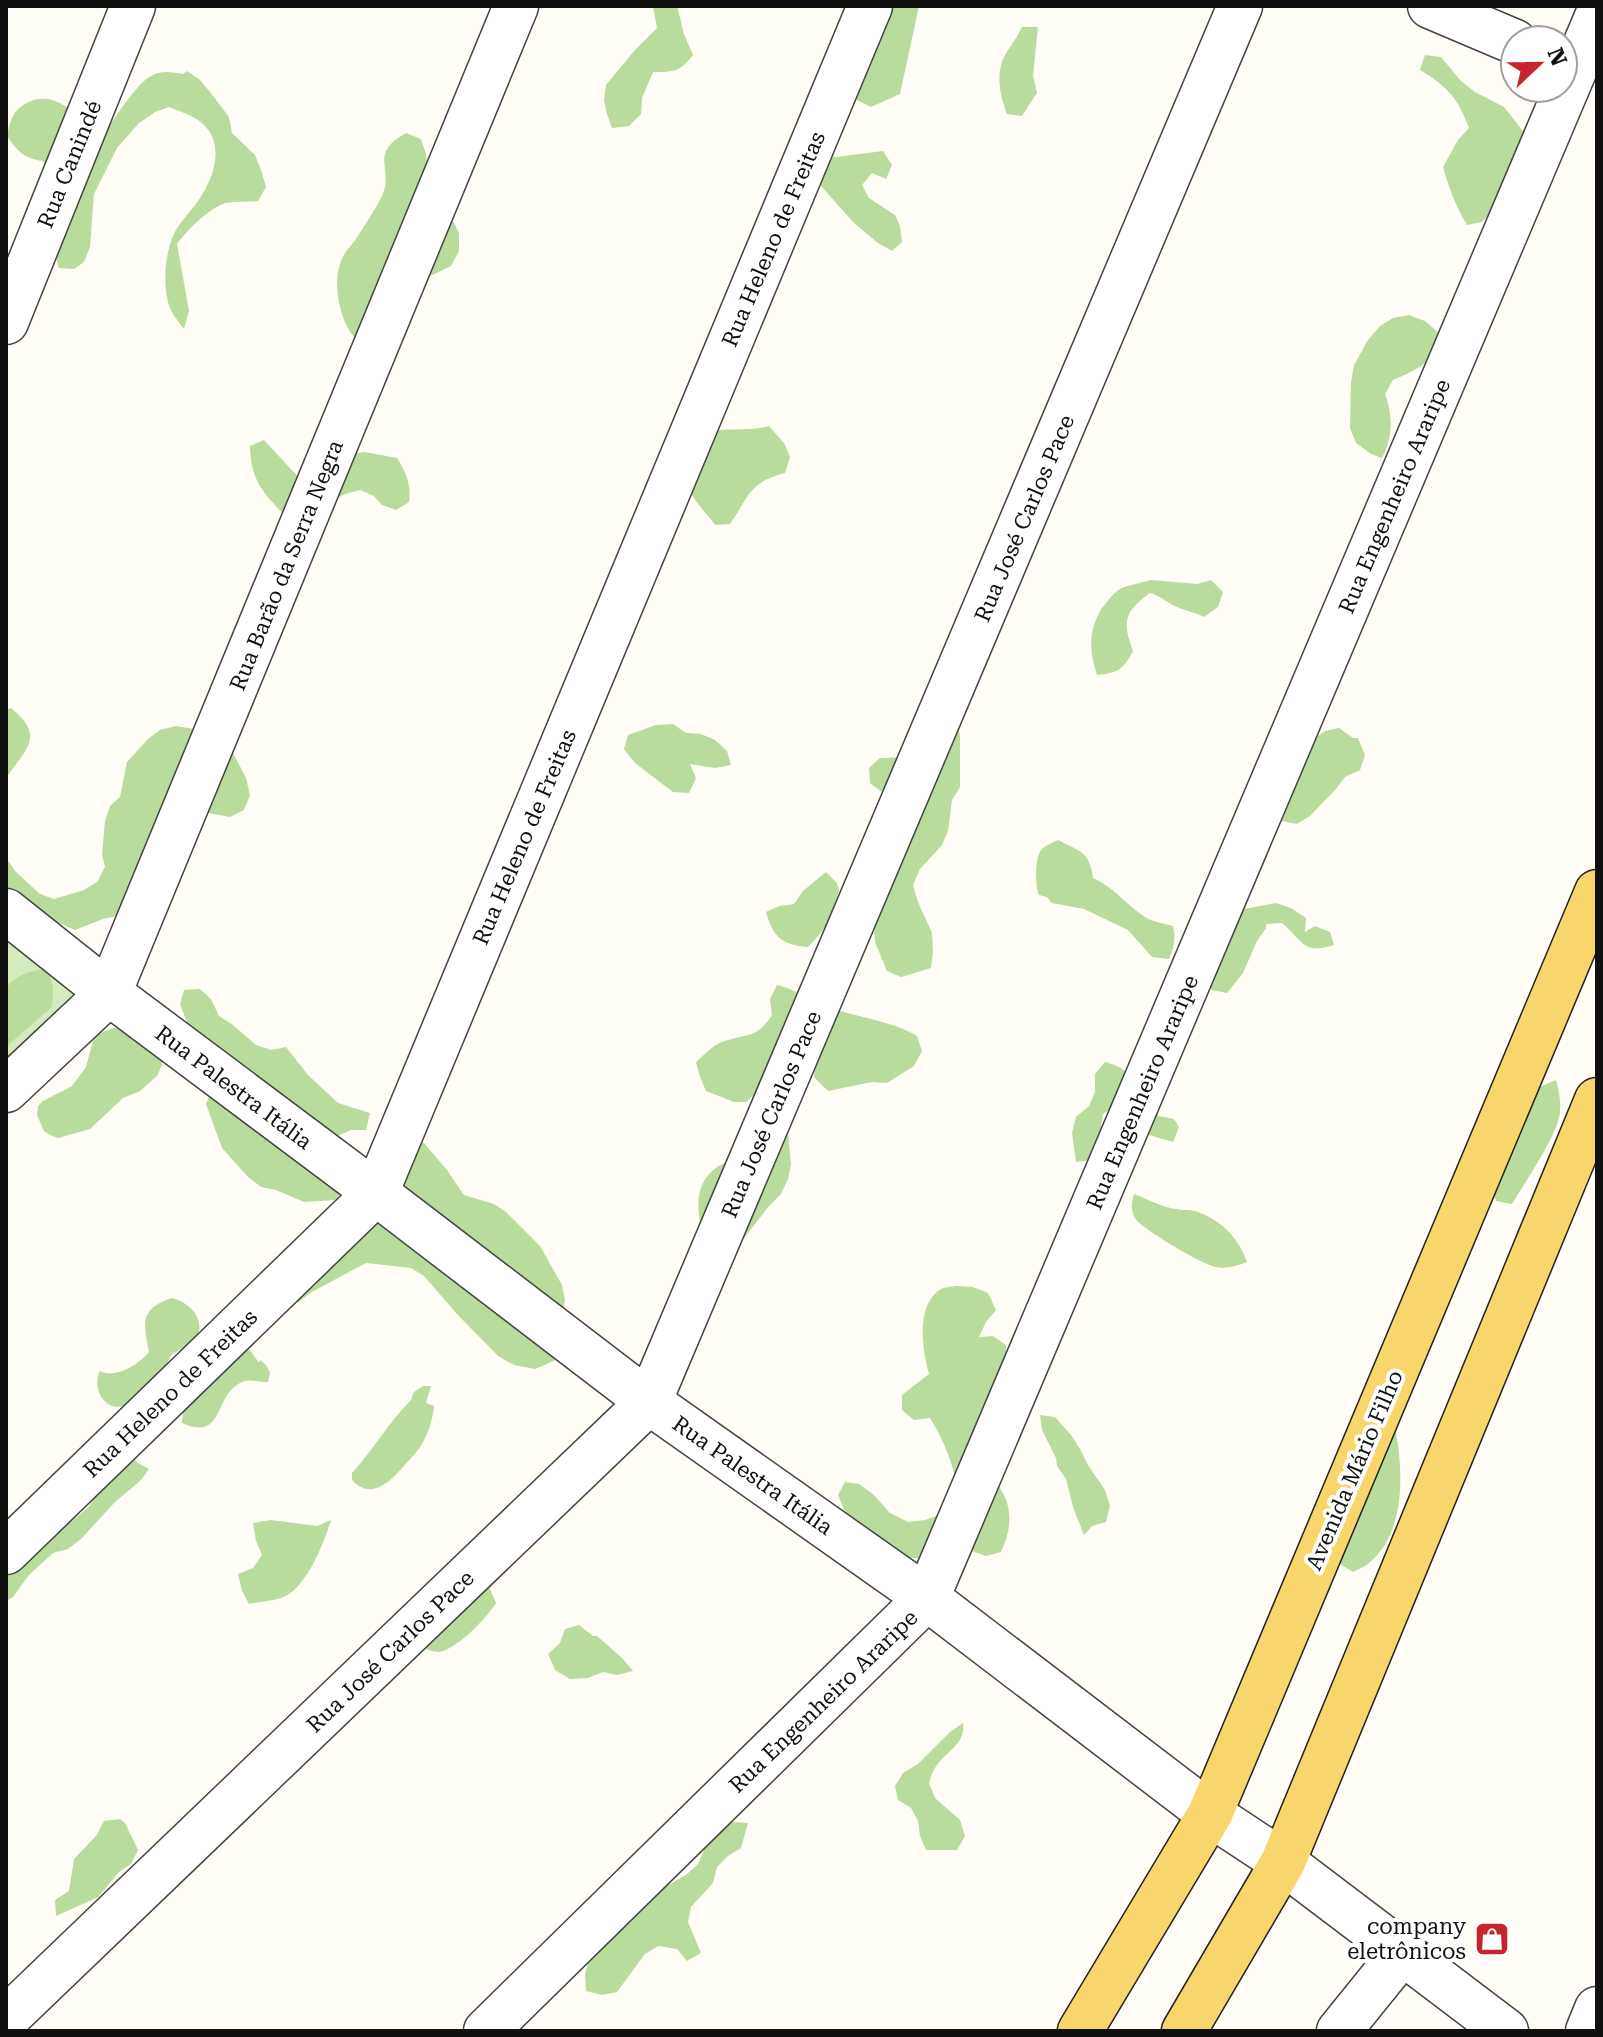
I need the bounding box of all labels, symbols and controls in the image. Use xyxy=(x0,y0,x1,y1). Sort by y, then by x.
north arrow xyxy=(1499,24,1579,104)
text: N xyxy=(1542,44,1572,69)
street label: Rua Canindé xyxy=(33,97,106,232)
street label: Rua Heleno de Freitas xyxy=(717,128,830,351)
street label: Rua Engenheiro Araripe xyxy=(1334,375,1455,617)
street label: Rua José Carlos Pace xyxy=(970,411,1079,625)
street label: Rua Barão da Serra Negra xyxy=(225,436,348,694)
street label: Rua Heleno de Freitas xyxy=(468,726,581,949)
street label: Rua Engenheiro Araripe xyxy=(1082,971,1203,1213)
street label: Rua José Carlos Pace xyxy=(717,1007,826,1221)
street label: Rua Palestra Itália xyxy=(151,1020,317,1154)
street label: Rua Heleno de Freitas xyxy=(78,1304,262,1483)
street label: Avenida Mário Filho xyxy=(1301,1367,1408,1574)
street label: Rua Palestra Itália xyxy=(668,1411,838,1540)
street label: Rua José Carlos Pace xyxy=(302,1565,479,1738)
street label: Rua Engenheiro Araripe xyxy=(724,1605,923,1798)
place label: company eletrônicos xyxy=(1347,1914,1466,1964)
shop icon: company eletrônicos xyxy=(1473,1920,1511,1958)

